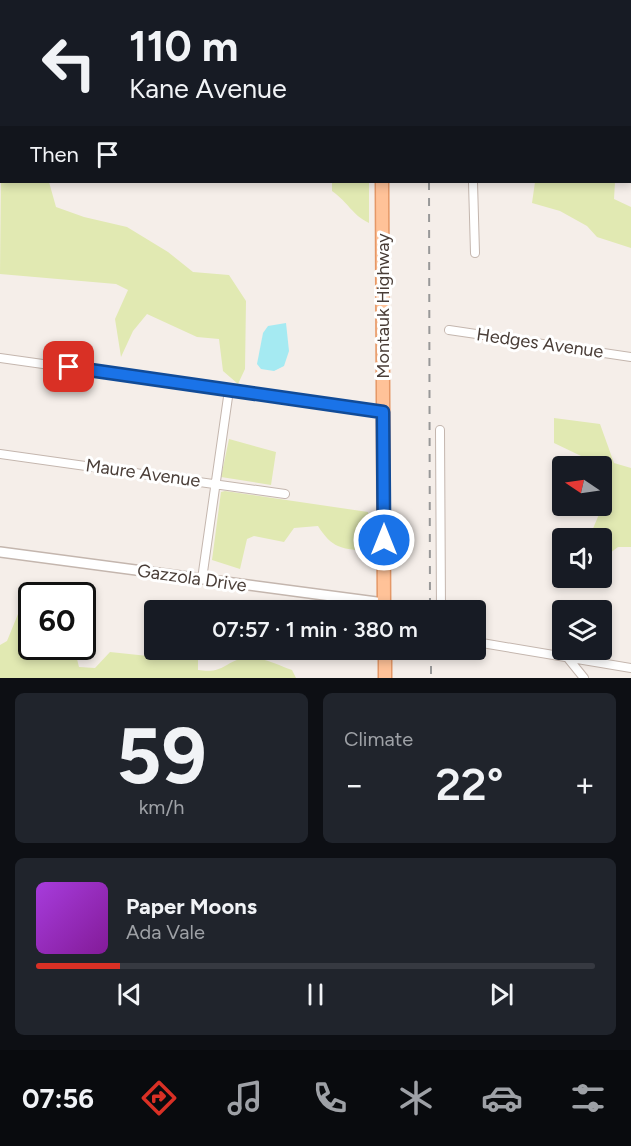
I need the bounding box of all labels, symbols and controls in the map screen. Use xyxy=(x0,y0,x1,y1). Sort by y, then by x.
text: 110 m xyxy=(129,21,238,72)
icon: left xyxy=(30,24,108,102)
text: Kane Avenue xyxy=(129,72,287,105)
icon: arrive xyxy=(91,138,124,171)
text: Then xyxy=(30,141,79,168)
street label: Montauk Highway xyxy=(372,233,394,379)
street label: Hedges Avenue xyxy=(475,323,605,363)
pin xyxy=(43,341,94,392)
icon: arrive xyxy=(52,350,85,383)
street label: Maure Avenue xyxy=(84,454,202,492)
north arrow xyxy=(552,456,612,516)
map controls xyxy=(552,456,612,660)
position arrow xyxy=(352,508,416,572)
button: sound xyxy=(552,528,612,588)
street label: Gazzola Drive xyxy=(136,559,248,597)
speed limit sign: 60 xyxy=(18,582,96,660)
button: layers xyxy=(552,600,612,660)
text: 07:57 · 1 min · 380 m xyxy=(212,616,418,643)
text: 59 xyxy=(116,709,207,803)
text: Climate xyxy=(344,727,413,751)
text: 22° xyxy=(435,757,504,811)
text: − xyxy=(344,765,365,804)
text: + xyxy=(574,765,595,804)
text: km/h xyxy=(139,795,184,819)
text: Paper Moons xyxy=(126,893,257,920)
text: Ada Vale xyxy=(126,920,205,944)
icon: previous xyxy=(113,978,146,1011)
icon: pause xyxy=(299,978,332,1011)
icon: next xyxy=(485,978,518,1011)
icon: directions xyxy=(138,1077,180,1119)
icon: music xyxy=(224,1077,266,1119)
icon: phone xyxy=(309,1077,351,1119)
icon: climate xyxy=(395,1077,437,1119)
icon: car xyxy=(481,1077,523,1119)
icon: filters xyxy=(567,1077,609,1119)
text: 07:56 xyxy=(22,1082,94,1115)

